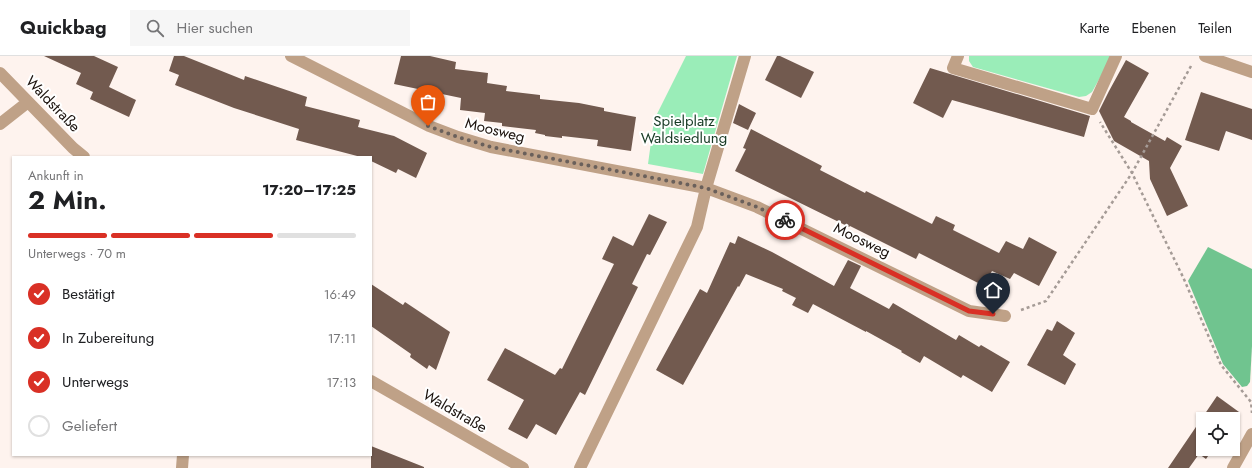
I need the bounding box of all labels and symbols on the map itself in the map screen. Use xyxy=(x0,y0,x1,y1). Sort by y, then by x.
street label: Waldstraße xyxy=(21,71,86,137)
pin xyxy=(411,85,445,126)
park label: Spielplatz Waldsiedlung xyxy=(641,110,727,149)
street label: Moosweg xyxy=(463,112,527,148)
courier xyxy=(765,200,805,240)
street label: Moosweg xyxy=(830,217,894,263)
pin xyxy=(976,273,1010,314)
street label: Waldstraße xyxy=(419,384,491,438)

